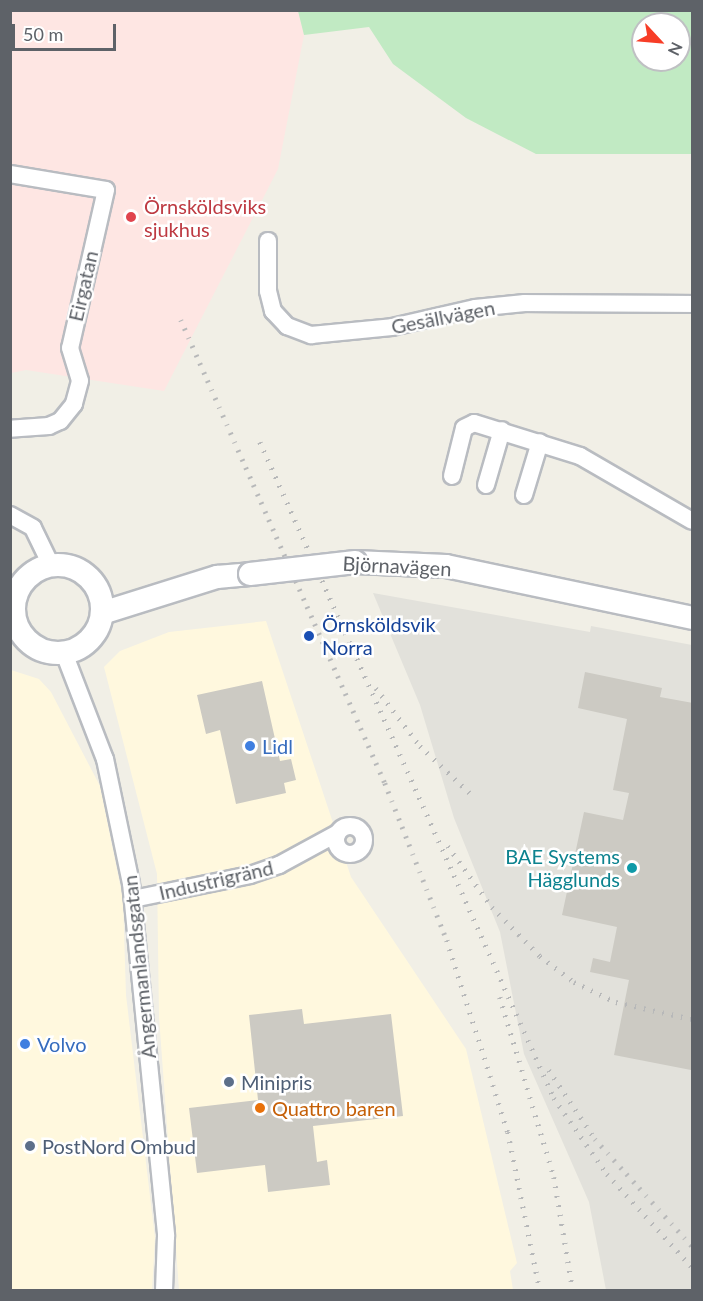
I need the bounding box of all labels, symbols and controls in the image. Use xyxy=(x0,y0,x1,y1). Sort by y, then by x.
scale bar xyxy=(15,12,118,50)
north arrow xyxy=(631,12,691,72)
text: 50 m xyxy=(23,23,63,45)
text: N xyxy=(665,40,687,59)
place label: Örnsköldsviks sjukhus xyxy=(144,194,266,241)
marker: Örnsköldsviks sjukhus xyxy=(122,208,140,226)
street label: Eirgatan xyxy=(63,248,103,324)
street label: Gesällvägen xyxy=(389,295,497,339)
street label: Björnavägen xyxy=(342,551,452,581)
place label: Örnsköldsvik Norra xyxy=(322,612,436,659)
marker: Örnsköldsvik Norra xyxy=(300,627,318,645)
place label: Lidl xyxy=(262,734,293,758)
marker: Lidl xyxy=(243,739,257,753)
place label: BAE Systems Hägglunds xyxy=(505,844,620,891)
street label: Industrigränd xyxy=(156,855,276,905)
marker: BAE Systems Hägglunds xyxy=(625,861,639,875)
street label: Ångermanlandsgatan xyxy=(117,874,161,1060)
place label: Volvo xyxy=(37,1032,86,1056)
marker: Volvo xyxy=(18,1037,32,1051)
place label: Minipris xyxy=(241,1070,312,1094)
marker: Minipris xyxy=(222,1075,236,1089)
place label: Quattro baren xyxy=(272,1096,396,1120)
marker: Quattro baren xyxy=(253,1101,267,1115)
place label: PostNord Ombud xyxy=(42,1134,196,1158)
marker: PostNord Ombud xyxy=(23,1139,37,1153)

